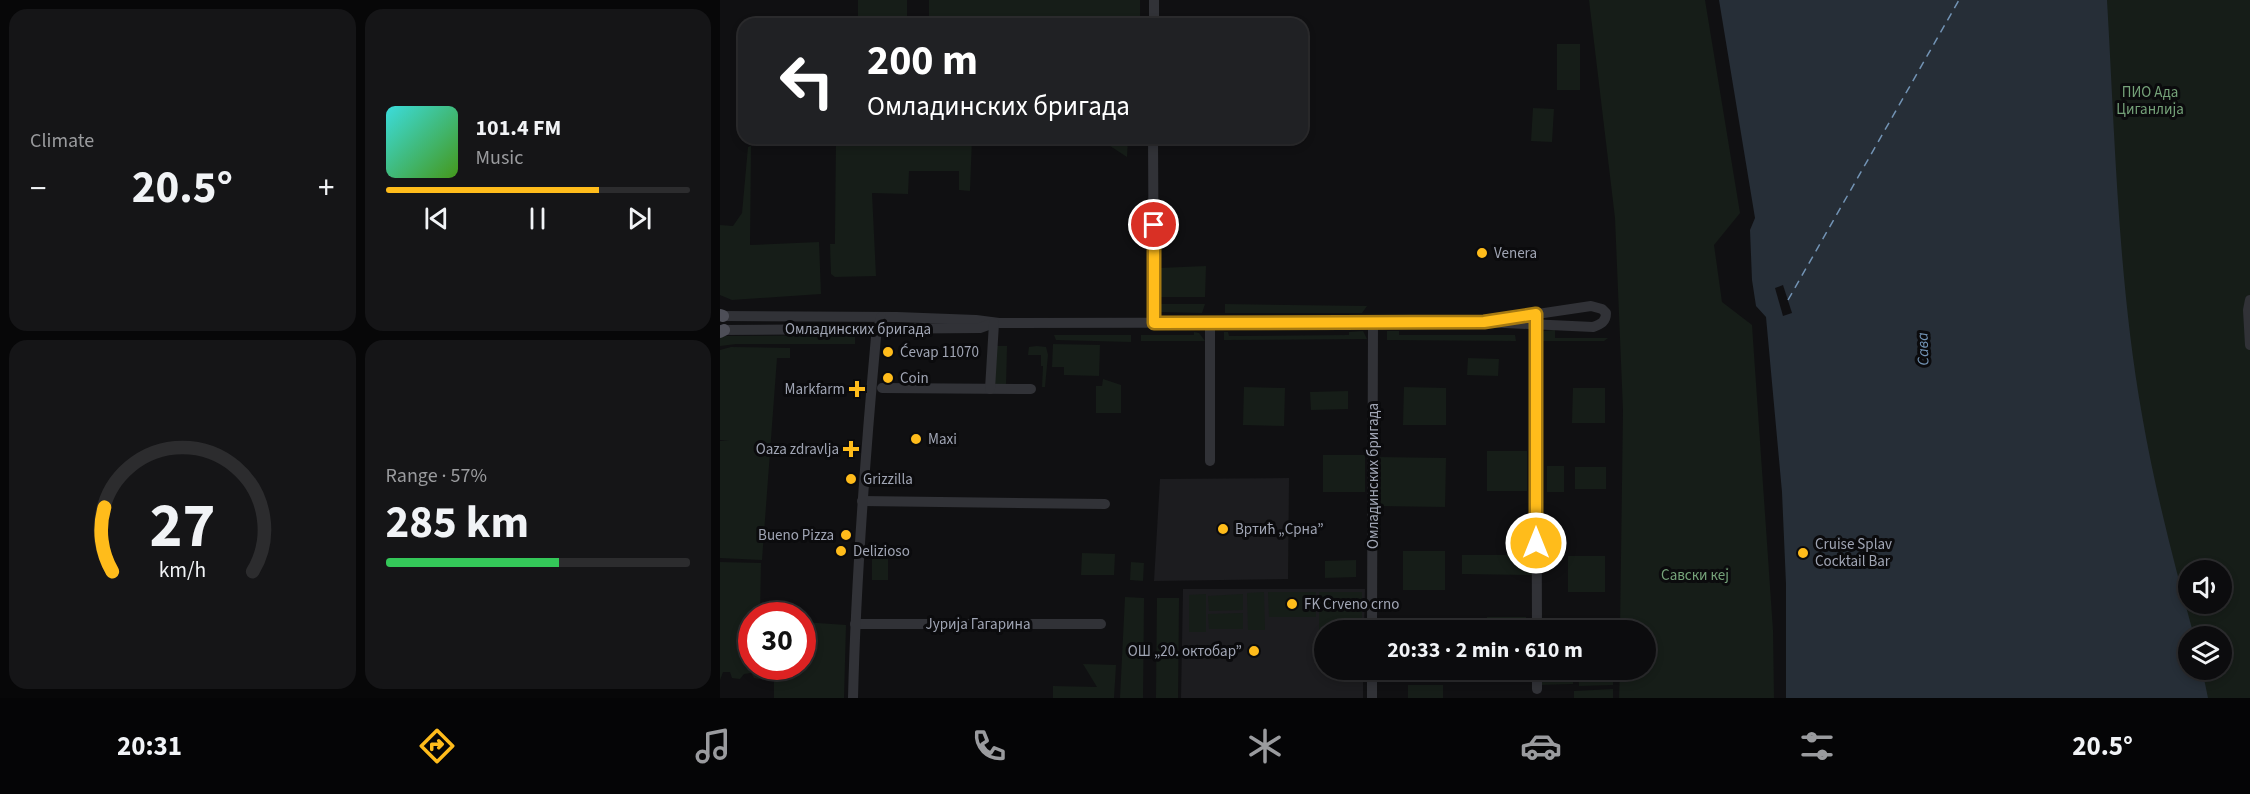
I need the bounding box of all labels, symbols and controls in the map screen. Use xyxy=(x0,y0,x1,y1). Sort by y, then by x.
text: 200 m xyxy=(867,31,978,91)
icon: left xyxy=(768,42,846,120)
park label: ПИО Ада Циганлија xyxy=(2116,82,2184,120)
text: Омладинских бригада xyxy=(867,87,1130,126)
text: 101.4 FM xyxy=(476,112,561,144)
text: Climate xyxy=(30,127,94,155)
text: Music xyxy=(476,144,523,172)
text: 20.5° xyxy=(132,156,233,220)
text: − xyxy=(30,165,46,212)
text: + xyxy=(318,165,335,212)
pin xyxy=(1128,199,1179,250)
icon: previous xyxy=(420,202,453,235)
icon: pause xyxy=(521,202,554,235)
icon: next xyxy=(623,202,656,235)
icon: arrive xyxy=(1137,208,1170,241)
place label: Venera xyxy=(1494,243,1537,264)
marker: Venera xyxy=(1475,246,1489,260)
street label: Омладинских бригада xyxy=(785,319,931,340)
water label: Сава xyxy=(1911,331,1935,366)
place label: Ćevap 11070 xyxy=(900,342,979,363)
marker: Ćevap 11070 xyxy=(881,345,895,359)
place label: Coin xyxy=(900,368,929,389)
marker: Coin xyxy=(881,371,895,385)
place label: Markfarm xyxy=(785,379,845,400)
marker: Markfarm xyxy=(850,382,864,396)
street label: Омладинских бригада xyxy=(1363,403,1384,549)
place label: Maxi xyxy=(928,429,957,450)
marker: Maxi xyxy=(909,432,923,446)
place label: Oaza zdravlja xyxy=(756,439,839,460)
marker: Oaza zdravlja xyxy=(844,442,858,456)
text: Range · 57% xyxy=(386,462,487,490)
place label: Grizzilla xyxy=(863,469,913,490)
marker: Grizzilla xyxy=(844,472,858,486)
text: 27 xyxy=(149,482,215,571)
text: 285 km xyxy=(386,491,529,555)
position arrow xyxy=(1504,511,1568,575)
place label: Вртић „Срна” xyxy=(1235,519,1324,540)
marker: Вртић „Срна” xyxy=(1216,522,1230,536)
place label: Bueno Pizza xyxy=(758,525,834,546)
marker: Bueno Pizza xyxy=(839,528,853,542)
place label: Cruise Splav Cocktail Bar xyxy=(1815,534,1892,572)
place label: Delizioso xyxy=(853,541,910,562)
marker: Delizioso xyxy=(834,544,848,558)
marker: Cruise Splav Cocktail Bar xyxy=(1796,546,1810,560)
text: km/h xyxy=(158,555,206,586)
map controls xyxy=(2178,560,2232,680)
button: sound xyxy=(2178,560,2232,614)
park label: Савски кеј xyxy=(1661,565,1729,586)
place label: FK Crveno crno xyxy=(1304,594,1399,615)
marker: FK Crveno crno xyxy=(1285,597,1299,611)
speed limit sign: 30 xyxy=(738,602,816,680)
street label: Јурија Гагарина xyxy=(926,614,1030,635)
button: layers xyxy=(2178,626,2232,680)
text: 20:33 · 2 min · 610 m xyxy=(1387,634,1583,666)
place label: ОШ „20. октобар” xyxy=(1128,641,1242,662)
marker: ОШ „20. октобар” xyxy=(1247,644,1261,658)
icon: directions xyxy=(416,725,458,767)
icon: music xyxy=(692,725,734,767)
icon: phone xyxy=(968,725,1010,767)
icon: climate xyxy=(1244,725,1286,767)
icon: car xyxy=(1520,725,1562,767)
icon: filters xyxy=(1796,725,1838,767)
text: 20:31 xyxy=(117,727,182,766)
text: 20.5° xyxy=(2072,727,2133,766)

